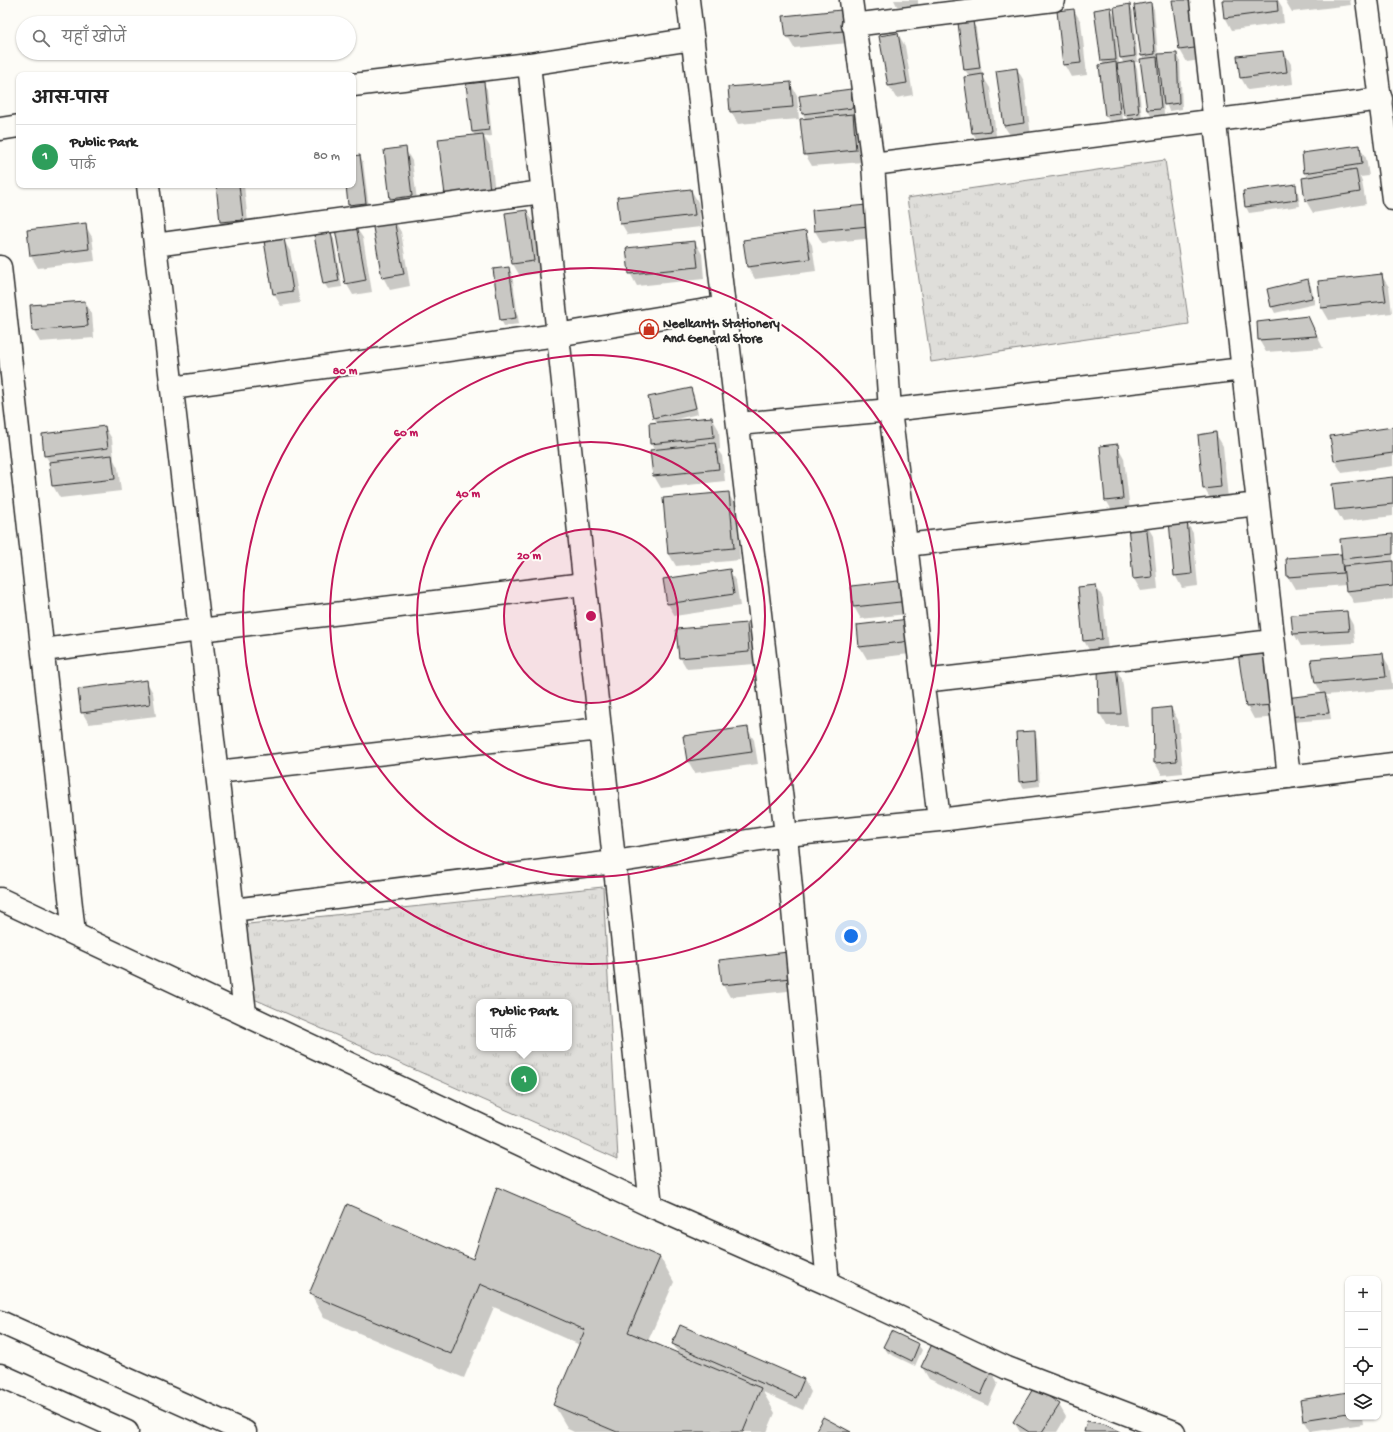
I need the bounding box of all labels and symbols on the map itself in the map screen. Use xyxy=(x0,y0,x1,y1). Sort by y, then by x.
place label: Neelkanth Stationery And General Store xyxy=(662,317,780,347)
shop icon: Neelkanth Stationery And General Store xyxy=(638,318,660,340)
text: 80 m xyxy=(333,365,358,379)
text: 60 m xyxy=(394,427,419,441)
text: 40 m xyxy=(455,488,480,502)
text: 20 m xyxy=(517,550,542,564)
centre of rings xyxy=(584,609,598,623)
your location xyxy=(841,926,861,946)
pin: 1 xyxy=(511,1064,537,1094)

